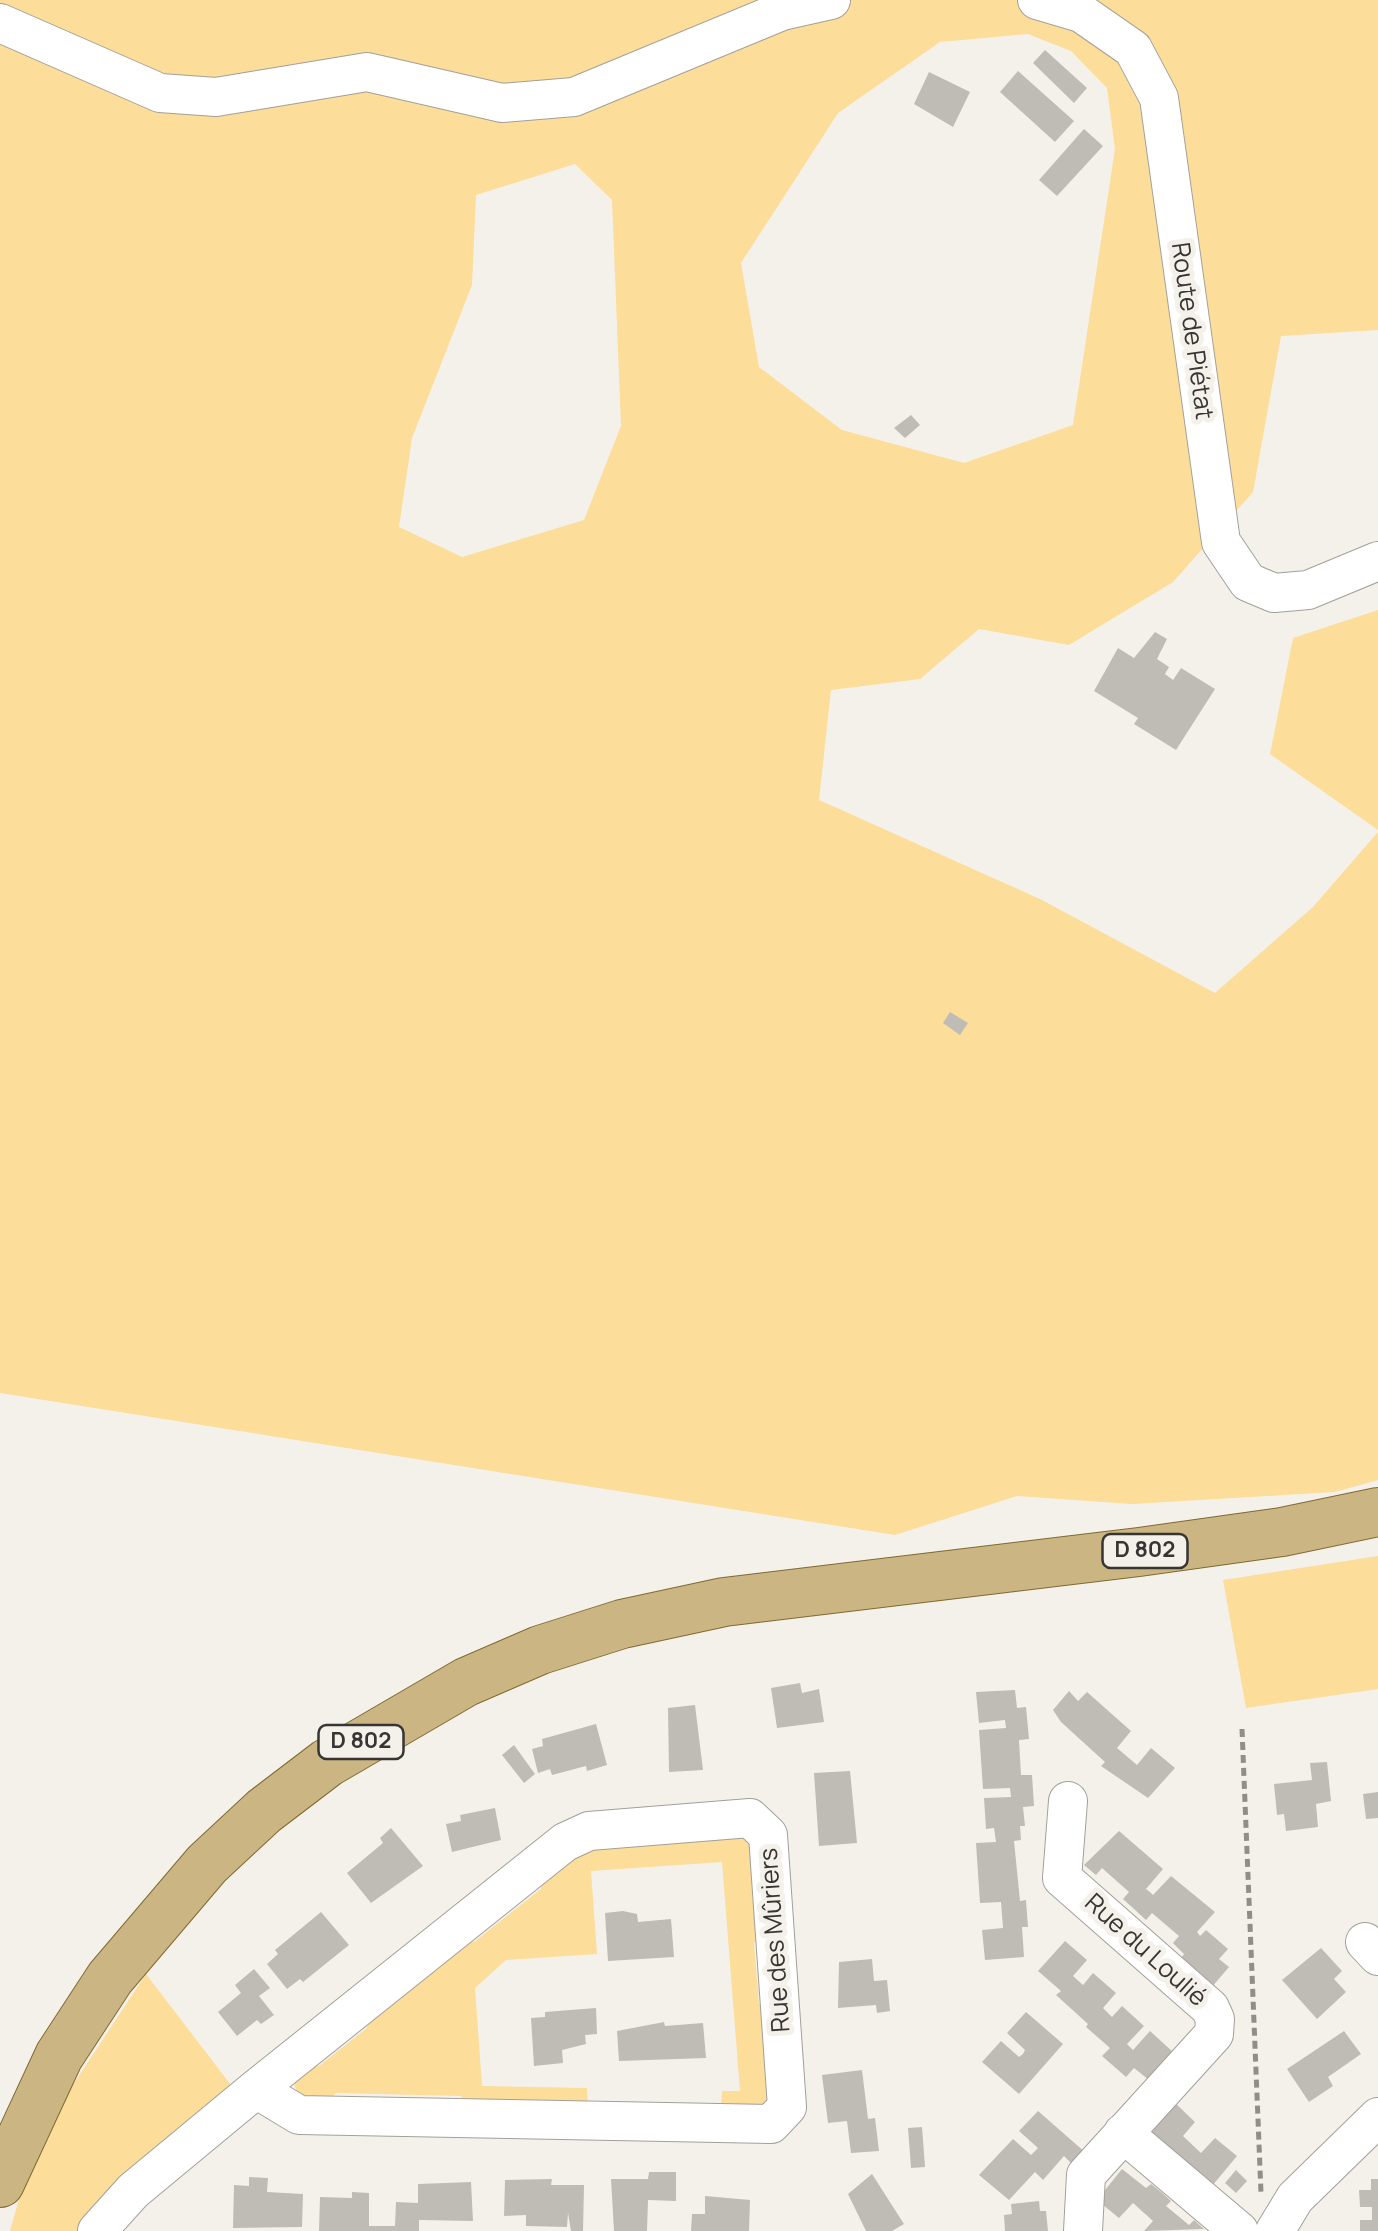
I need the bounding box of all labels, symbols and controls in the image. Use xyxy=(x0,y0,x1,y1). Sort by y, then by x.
street label: Route de Piétat xyxy=(1164,241,1218,421)
road number: D 802 xyxy=(1102,1534,1188,1568)
road number: D 802 xyxy=(318,1725,404,1759)
street label: Rue des Mûriers xyxy=(755,1847,797,2033)
street label: Rue du Loulié xyxy=(1078,1888,1212,2014)

